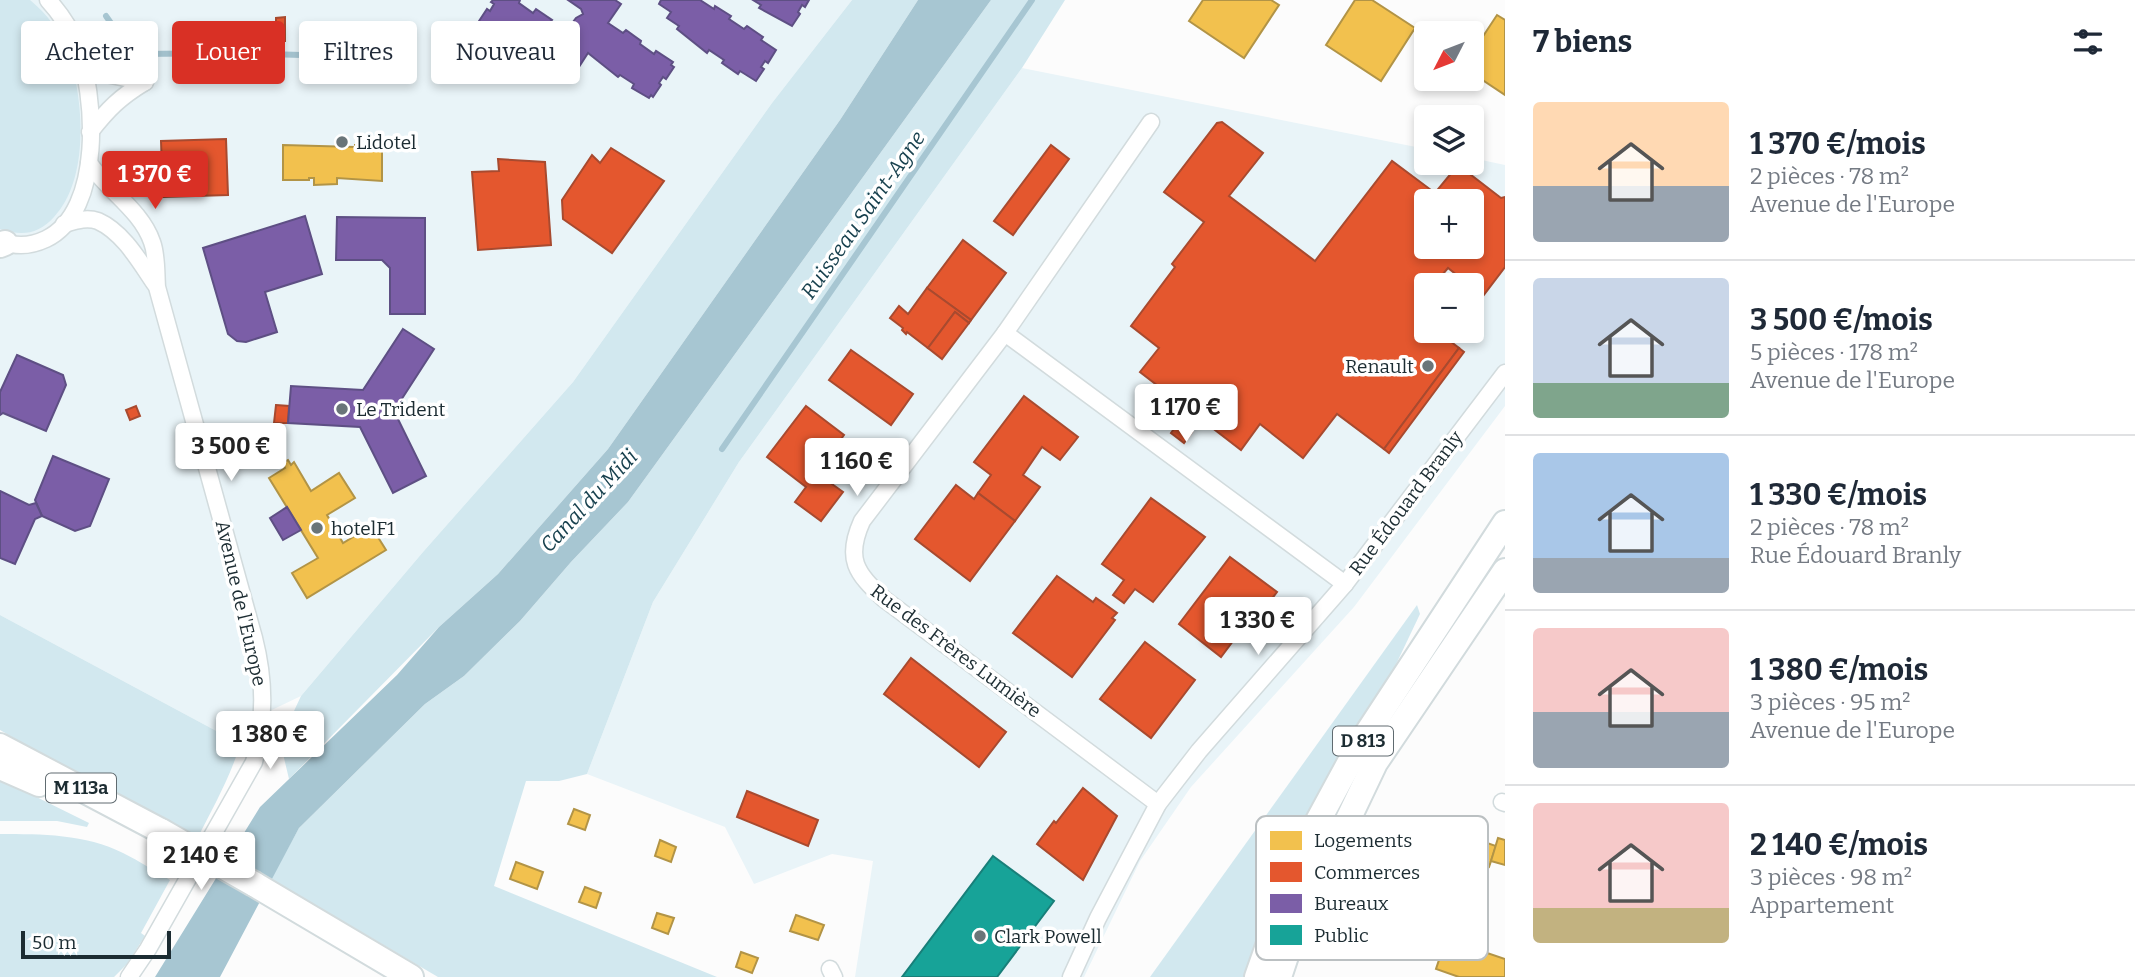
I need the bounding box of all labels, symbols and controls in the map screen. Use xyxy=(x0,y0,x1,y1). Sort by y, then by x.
chip: Acheter xyxy=(21,21,158,84)
chip: Louer xyxy=(172,21,285,84)
chip: Filtres xyxy=(299,21,417,84)
chip: Nouveau xyxy=(431,21,580,84)
north arrow xyxy=(1414,21,1484,91)
map controls xyxy=(1414,21,1484,343)
icon: filters xyxy=(2069,23,2107,61)
text: 7 biens xyxy=(1533,24,1632,60)
button: layers xyxy=(1414,105,1484,175)
water label: Ruisseau Saint-Agne xyxy=(795,126,931,304)
text: 1 370 €/mois xyxy=(1750,126,1926,162)
icon: home xyxy=(1589,130,1673,214)
place label: Lidotel xyxy=(356,131,417,154)
marker: Lidotel xyxy=(334,134,350,150)
pin: 1 370 € xyxy=(90,152,220,211)
text: 1 370 € xyxy=(118,160,192,188)
text: 2 pièces · 78 m² xyxy=(1750,162,1909,190)
button: + xyxy=(1414,189,1484,259)
text: Avenue de l'Europe xyxy=(1750,190,1955,218)
button: − xyxy=(1414,273,1484,343)
text: 3 500 €/mois xyxy=(1750,302,1933,338)
icon: home xyxy=(1589,306,1673,390)
text: 5 pièces · 178 m² xyxy=(1750,338,1918,366)
place label: Renault xyxy=(1345,355,1414,378)
marker: Renault xyxy=(1420,358,1436,374)
text: Avenue de l'Europe xyxy=(1750,366,1955,394)
pin: 1 170 € xyxy=(1121,384,1251,444)
text: 1 170 € xyxy=(1151,393,1221,421)
place label: Le Trident xyxy=(356,398,446,421)
marker: Le Trident xyxy=(334,401,350,417)
pin: 3 500 € xyxy=(166,424,296,483)
street label: Rue Édouard Branly xyxy=(1344,426,1468,580)
text: 3 500 € xyxy=(191,432,271,460)
pin: 1 160 € xyxy=(792,438,922,498)
water label: Canal du Midi xyxy=(535,444,643,558)
text: 1 160 € xyxy=(821,447,893,475)
text: 1 330 €/mois xyxy=(1750,477,1927,513)
icon: home xyxy=(1589,481,1673,565)
text: 2 pièces · 78 m² xyxy=(1750,513,1909,541)
place label: hotelF1 xyxy=(331,517,395,540)
street label: Avenue de l'Europe xyxy=(211,518,271,688)
marker: hotelF1 xyxy=(309,520,325,536)
text: Rue Édouard Branly xyxy=(1750,541,1961,569)
street label: Rue des Frères Lumière xyxy=(866,579,1046,723)
pin: 1 330 € xyxy=(1193,598,1323,657)
text: 1 330 € xyxy=(1221,606,1295,634)
text: 1 380 €/mois xyxy=(1750,652,1928,688)
icon: home xyxy=(1589,656,1673,740)
text: 3 pièces · 95 m² xyxy=(1750,688,1910,716)
pin: 1 380 € xyxy=(205,712,335,771)
text: Avenue de l'Europe xyxy=(1750,716,1955,744)
text: 1 380 € xyxy=(232,720,308,748)
road number: D 813 xyxy=(1333,726,1393,756)
road number: M 113a xyxy=(46,774,116,802)
legend xyxy=(1256,816,1488,960)
text: 2 140 €/mois xyxy=(1750,827,1928,863)
text: Logements xyxy=(1314,829,1412,852)
icon: home xyxy=(1589,831,1673,915)
pin: 2 140 € xyxy=(136,832,266,892)
text: 2 140 € xyxy=(163,841,239,869)
text: Commerces xyxy=(1314,861,1420,884)
text: 3 pièces · 98 m² xyxy=(1750,863,1912,891)
text: Appartement xyxy=(1750,891,1894,919)
text: Bureaux xyxy=(1314,892,1389,915)
text: Public xyxy=(1314,924,1369,947)
place label: Clark Powell xyxy=(994,925,1102,948)
scale bar xyxy=(21,928,172,960)
marker: Clark Powell xyxy=(972,928,988,944)
text: 50 m xyxy=(32,931,76,954)

